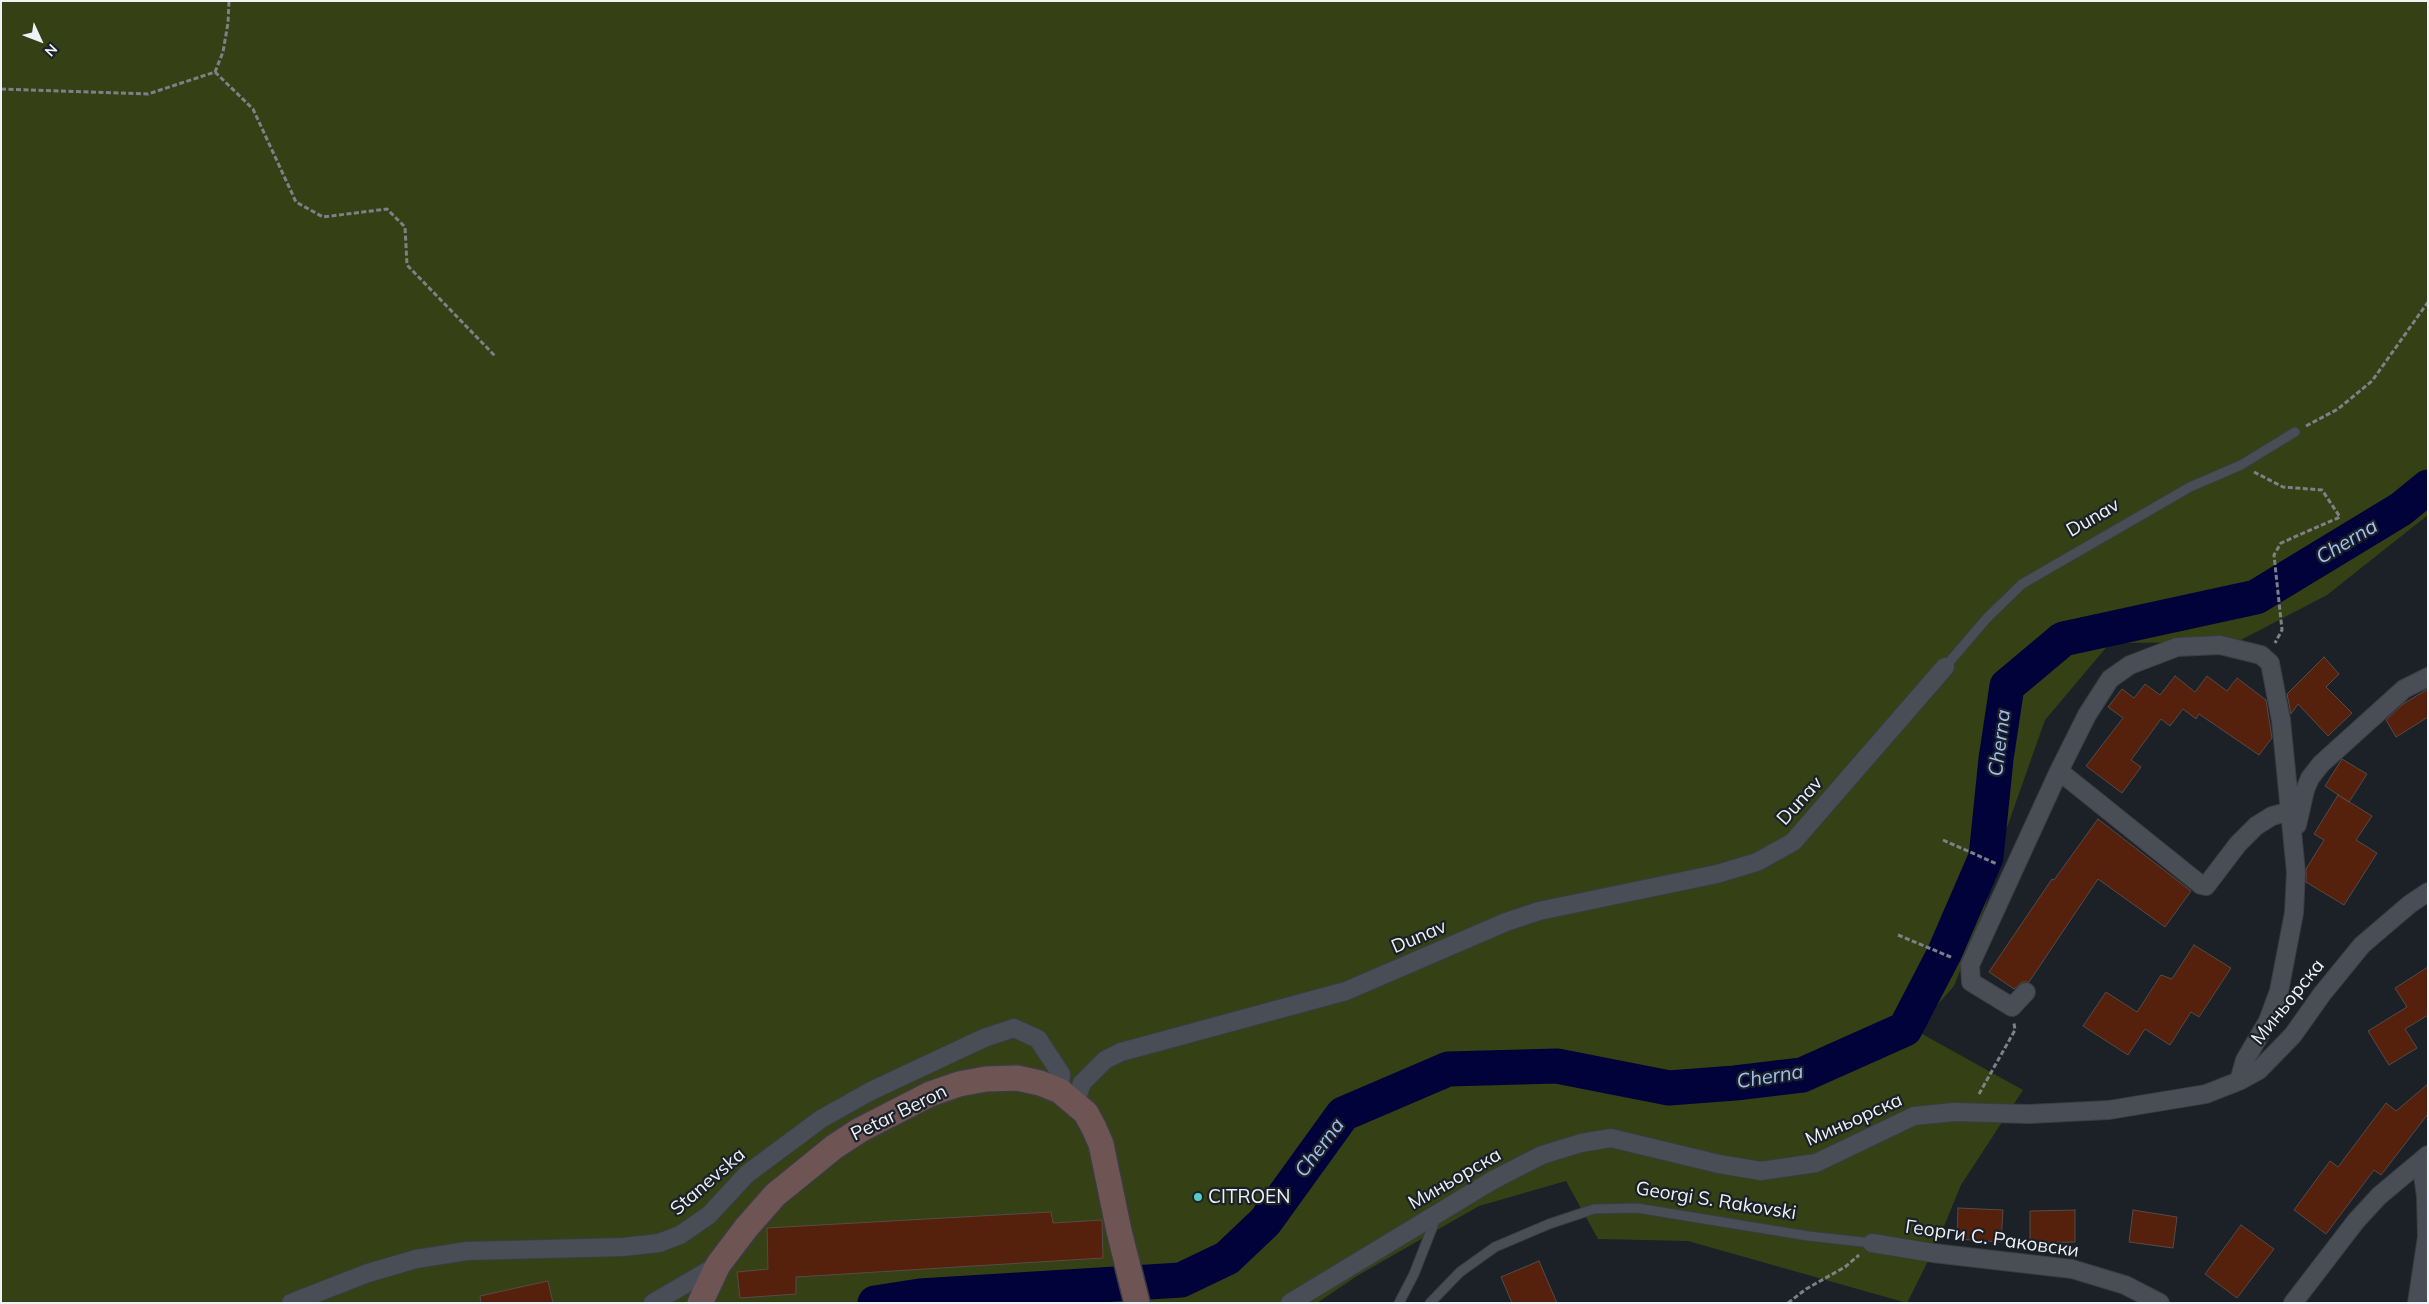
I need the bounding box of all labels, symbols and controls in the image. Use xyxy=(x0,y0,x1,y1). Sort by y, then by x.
north arrow xyxy=(15,15,65,65)
text: N xyxy=(41,40,61,60)
street label: Dunav xyxy=(2062,494,2124,542)
water label: Cherna xyxy=(2312,514,2382,570)
water label: Cherna xyxy=(1984,708,2016,778)
street label: Dunav xyxy=(1772,772,1828,830)
street label: Dunav xyxy=(1388,915,1450,959)
street label: Миньорска xyxy=(2247,955,2329,1049)
water label: Cherna xyxy=(1735,1060,1805,1094)
street label: Petar Beron xyxy=(847,1080,951,1146)
street label: Миньорска xyxy=(1802,1089,1906,1151)
water label: Cherna xyxy=(1290,1114,1350,1182)
street label: Stanevska xyxy=(666,1143,750,1221)
street label: Миньорска xyxy=(1405,1143,1505,1215)
street label: Georgi S. Rakovski xyxy=(1634,1177,1798,1225)
place label: CITROEN xyxy=(1208,1186,1290,1208)
marker: CITROEN xyxy=(1192,1191,1204,1203)
street label: Георги С. Раковски xyxy=(1904,1216,2080,1262)

